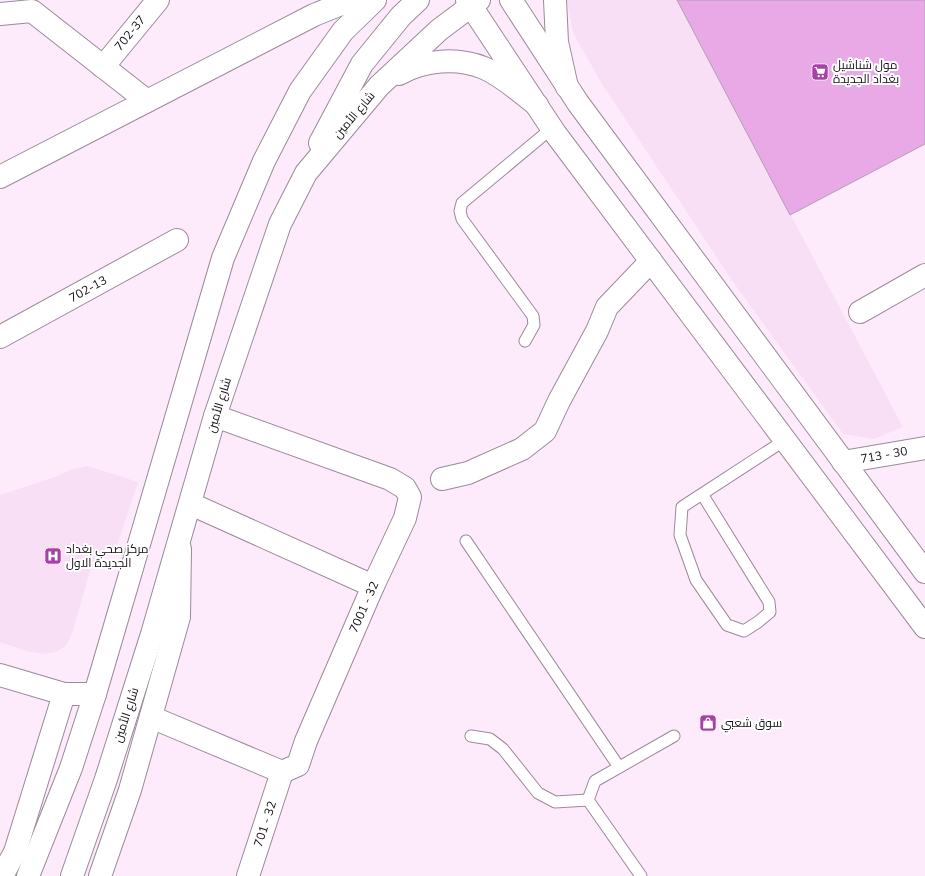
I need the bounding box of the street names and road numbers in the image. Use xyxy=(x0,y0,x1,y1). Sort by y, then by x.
street label: 702-37 xyxy=(111,12,149,54)
street label: شارع الأمين xyxy=(330,88,378,142)
street label: 702-13 xyxy=(66,272,110,306)
street label: شارع الأمين xyxy=(203,375,235,435)
street label: 713 - 30 xyxy=(859,443,909,467)
street label: 7001 - 32 xyxy=(346,579,382,635)
street label: شارع الأمين xyxy=(110,685,142,745)
street label: 701 - 32 xyxy=(250,799,280,849)

